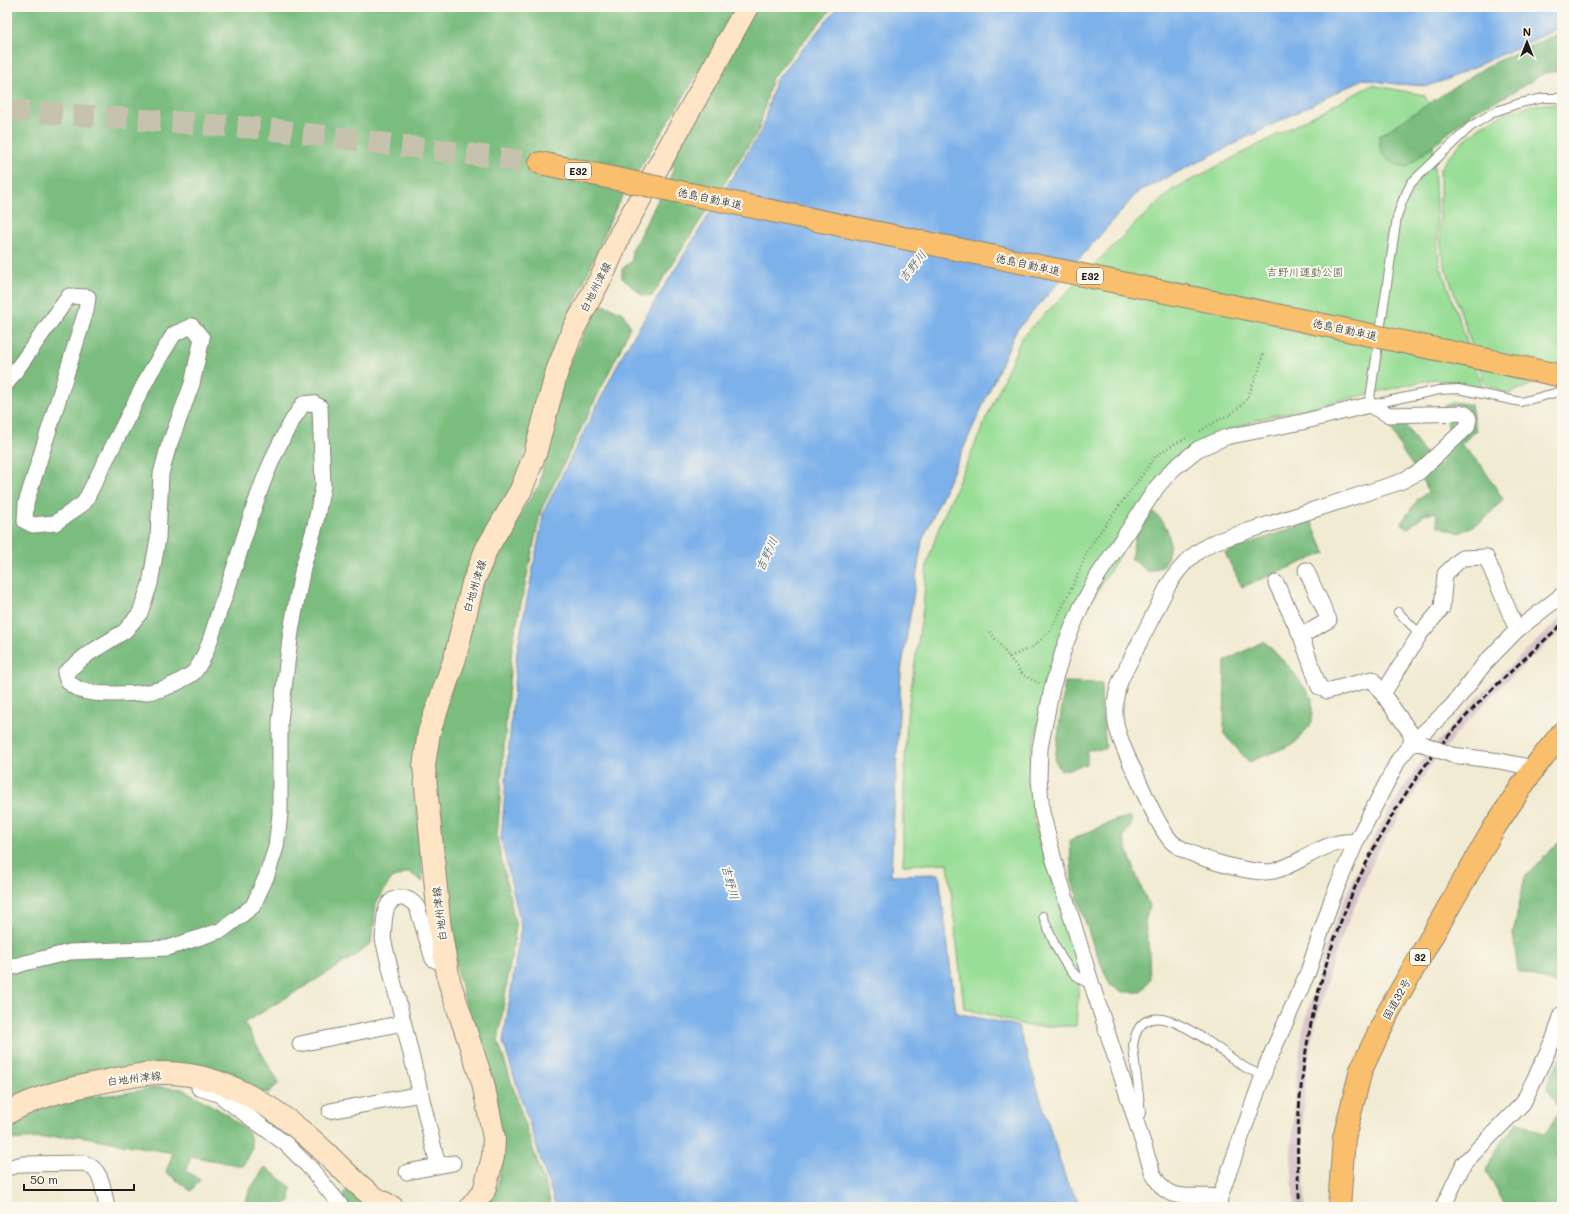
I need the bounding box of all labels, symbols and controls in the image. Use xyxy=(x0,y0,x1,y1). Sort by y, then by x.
north arrow xyxy=(1507,22,1547,62)
text: N xyxy=(1523,24,1531,39)
road number: E32 xyxy=(565,163,591,179)
street label: 徳島自動車道 xyxy=(676,184,744,212)
water label: 吉野川 xyxy=(895,247,929,285)
street label: 徳島自動車道 xyxy=(994,250,1062,278)
street label: 白地州津線 xyxy=(576,259,614,315)
park label: 吉野川運動公園 xyxy=(1267,264,1344,279)
road number: E32 xyxy=(1077,268,1103,284)
street label: 徳島自動車道 xyxy=(1311,315,1379,343)
water label: 吉野川 xyxy=(751,534,781,574)
street label: 白地州津線 xyxy=(459,558,489,614)
water label: 吉野川 xyxy=(719,863,743,901)
street label: 白地州津線 xyxy=(428,886,450,942)
road number: 32 xyxy=(1410,949,1430,965)
street label: 国道32号 xyxy=(1378,975,1414,1023)
street label: 白地州津線 xyxy=(106,1067,162,1089)
scale bar xyxy=(24,1166,134,1192)
text: 50 m xyxy=(30,1171,58,1187)

